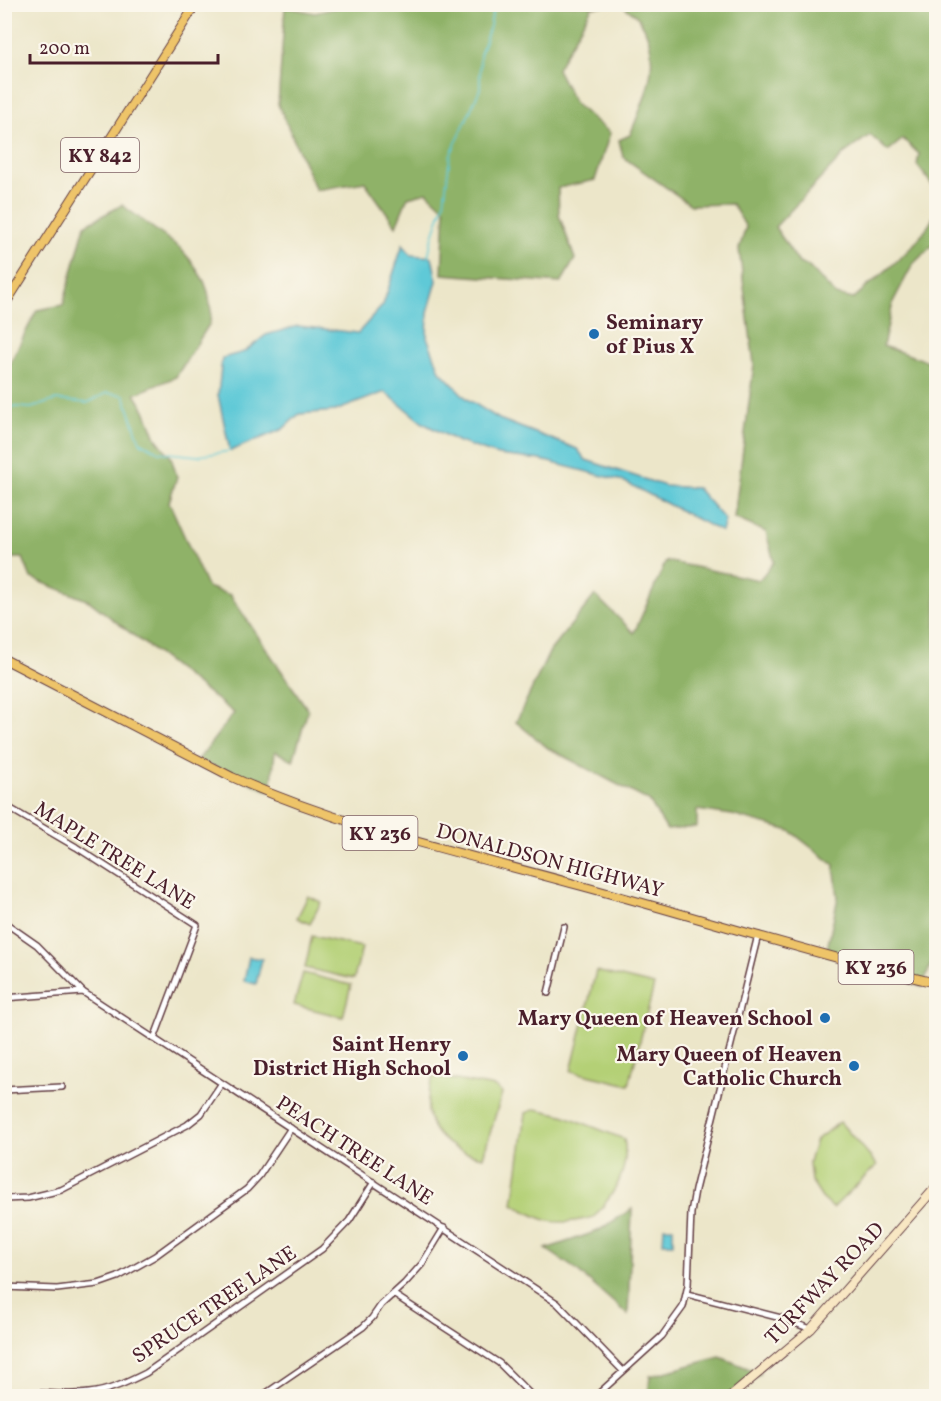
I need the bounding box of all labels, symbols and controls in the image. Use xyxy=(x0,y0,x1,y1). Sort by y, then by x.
scale bar xyxy=(30,27,218,65)
text: 200 m xyxy=(39,37,90,62)
road number: KY 842 xyxy=(61,138,139,172)
place label: Seminary of Pius X xyxy=(606,309,703,362)
marker: Seminary of Pius X xyxy=(587,327,601,341)
street label: MAPLE TREE LANE xyxy=(28,795,200,918)
road number: KY 236 xyxy=(342,816,418,850)
street label: DONALDSON HIGHWAY xyxy=(433,817,666,906)
road number: KY 236 xyxy=(838,950,914,984)
place label: Mary Queen of Heaven School xyxy=(518,1005,813,1034)
marker: Mary Queen of Heaven School xyxy=(818,1011,832,1025)
place label: Saint Henry District High School xyxy=(253,1031,451,1084)
place label: Mary Queen of Heaven Catholic Church xyxy=(617,1041,842,1094)
marker: Saint Henry District High School xyxy=(456,1049,470,1063)
marker: Mary Queen of Heaven Catholic Church xyxy=(847,1059,861,1073)
street label: PEACH TREE LANE xyxy=(270,1089,439,1213)
street label: TURFWAY ROAD xyxy=(759,1216,891,1352)
street label: SPRUCE TREE LANE xyxy=(127,1239,303,1371)

